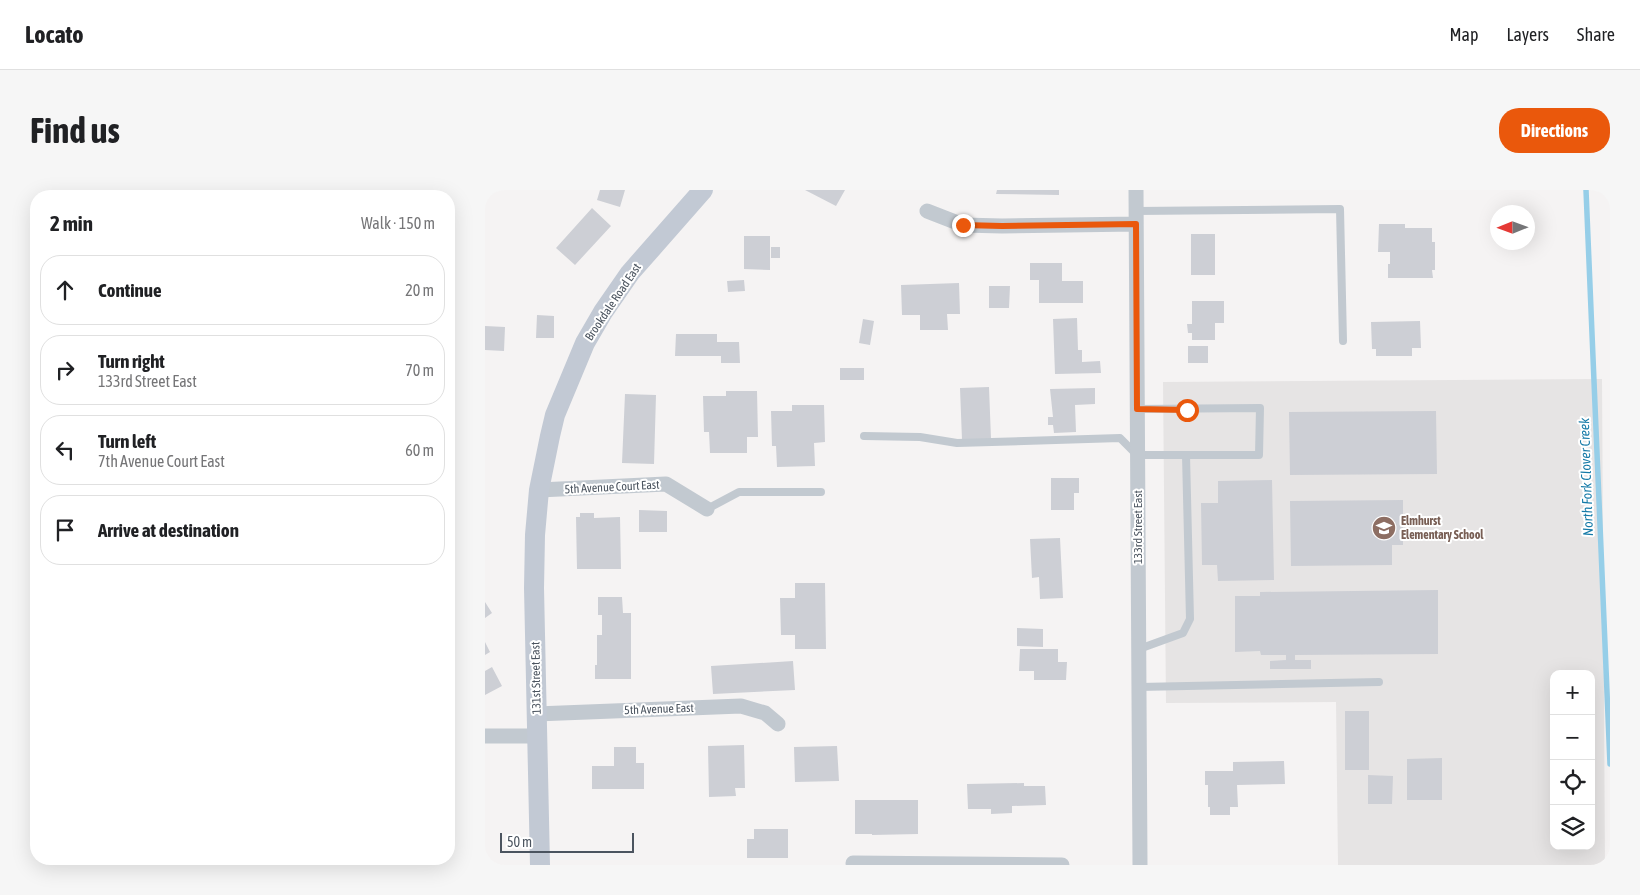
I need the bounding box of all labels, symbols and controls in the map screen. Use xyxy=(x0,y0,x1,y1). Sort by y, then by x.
text: Locato xyxy=(25,21,84,48)
text: Map xyxy=(1449,24,1478,45)
text: Layers xyxy=(1506,24,1549,45)
text: Share xyxy=(1577,24,1615,45)
button: Directions xyxy=(1499,108,1610,153)
text: Find us xyxy=(30,110,120,150)
north arrow xyxy=(1490,205,1535,250)
text: 2 min xyxy=(50,211,93,235)
text: Walk · 150 m xyxy=(361,214,435,232)
route end xyxy=(952,214,975,237)
street label: Brookdale Road East xyxy=(582,260,644,343)
icon: ahead xyxy=(51,276,79,304)
text: Continue xyxy=(98,279,162,301)
text: 20 m xyxy=(405,281,434,299)
text: Turn right xyxy=(98,350,165,372)
icon: right xyxy=(51,356,79,384)
text: 70 m xyxy=(405,361,434,379)
text: 133rd Street East xyxy=(98,372,197,390)
route start xyxy=(1176,399,1199,422)
water label: North Fork Clover Creek xyxy=(1576,417,1596,537)
text: Turn left xyxy=(98,430,156,452)
icon: left xyxy=(51,436,79,464)
text: 60 m xyxy=(405,441,434,459)
text: 7th Avenue Court East xyxy=(98,452,225,470)
street label: 5th Avenue Court East xyxy=(564,477,660,496)
street label: 133rd Street East xyxy=(1131,489,1145,564)
place label: Elmhurst Elementary School xyxy=(1401,514,1484,542)
school or university icon: Elmhurst Elementary School xyxy=(1371,515,1397,541)
icon: arrive xyxy=(51,516,79,544)
text: Arrive at destination xyxy=(98,519,239,541)
street label: 131st Street East xyxy=(528,641,544,714)
map controls xyxy=(1550,670,1595,850)
button: + xyxy=(1550,670,1595,715)
street label: 5th Avenue East xyxy=(624,701,695,717)
button: − xyxy=(1550,715,1595,760)
button: locate xyxy=(1550,760,1595,805)
button: layers xyxy=(1550,805,1595,850)
scale bar xyxy=(500,830,634,853)
text: 50 m xyxy=(507,834,532,850)

